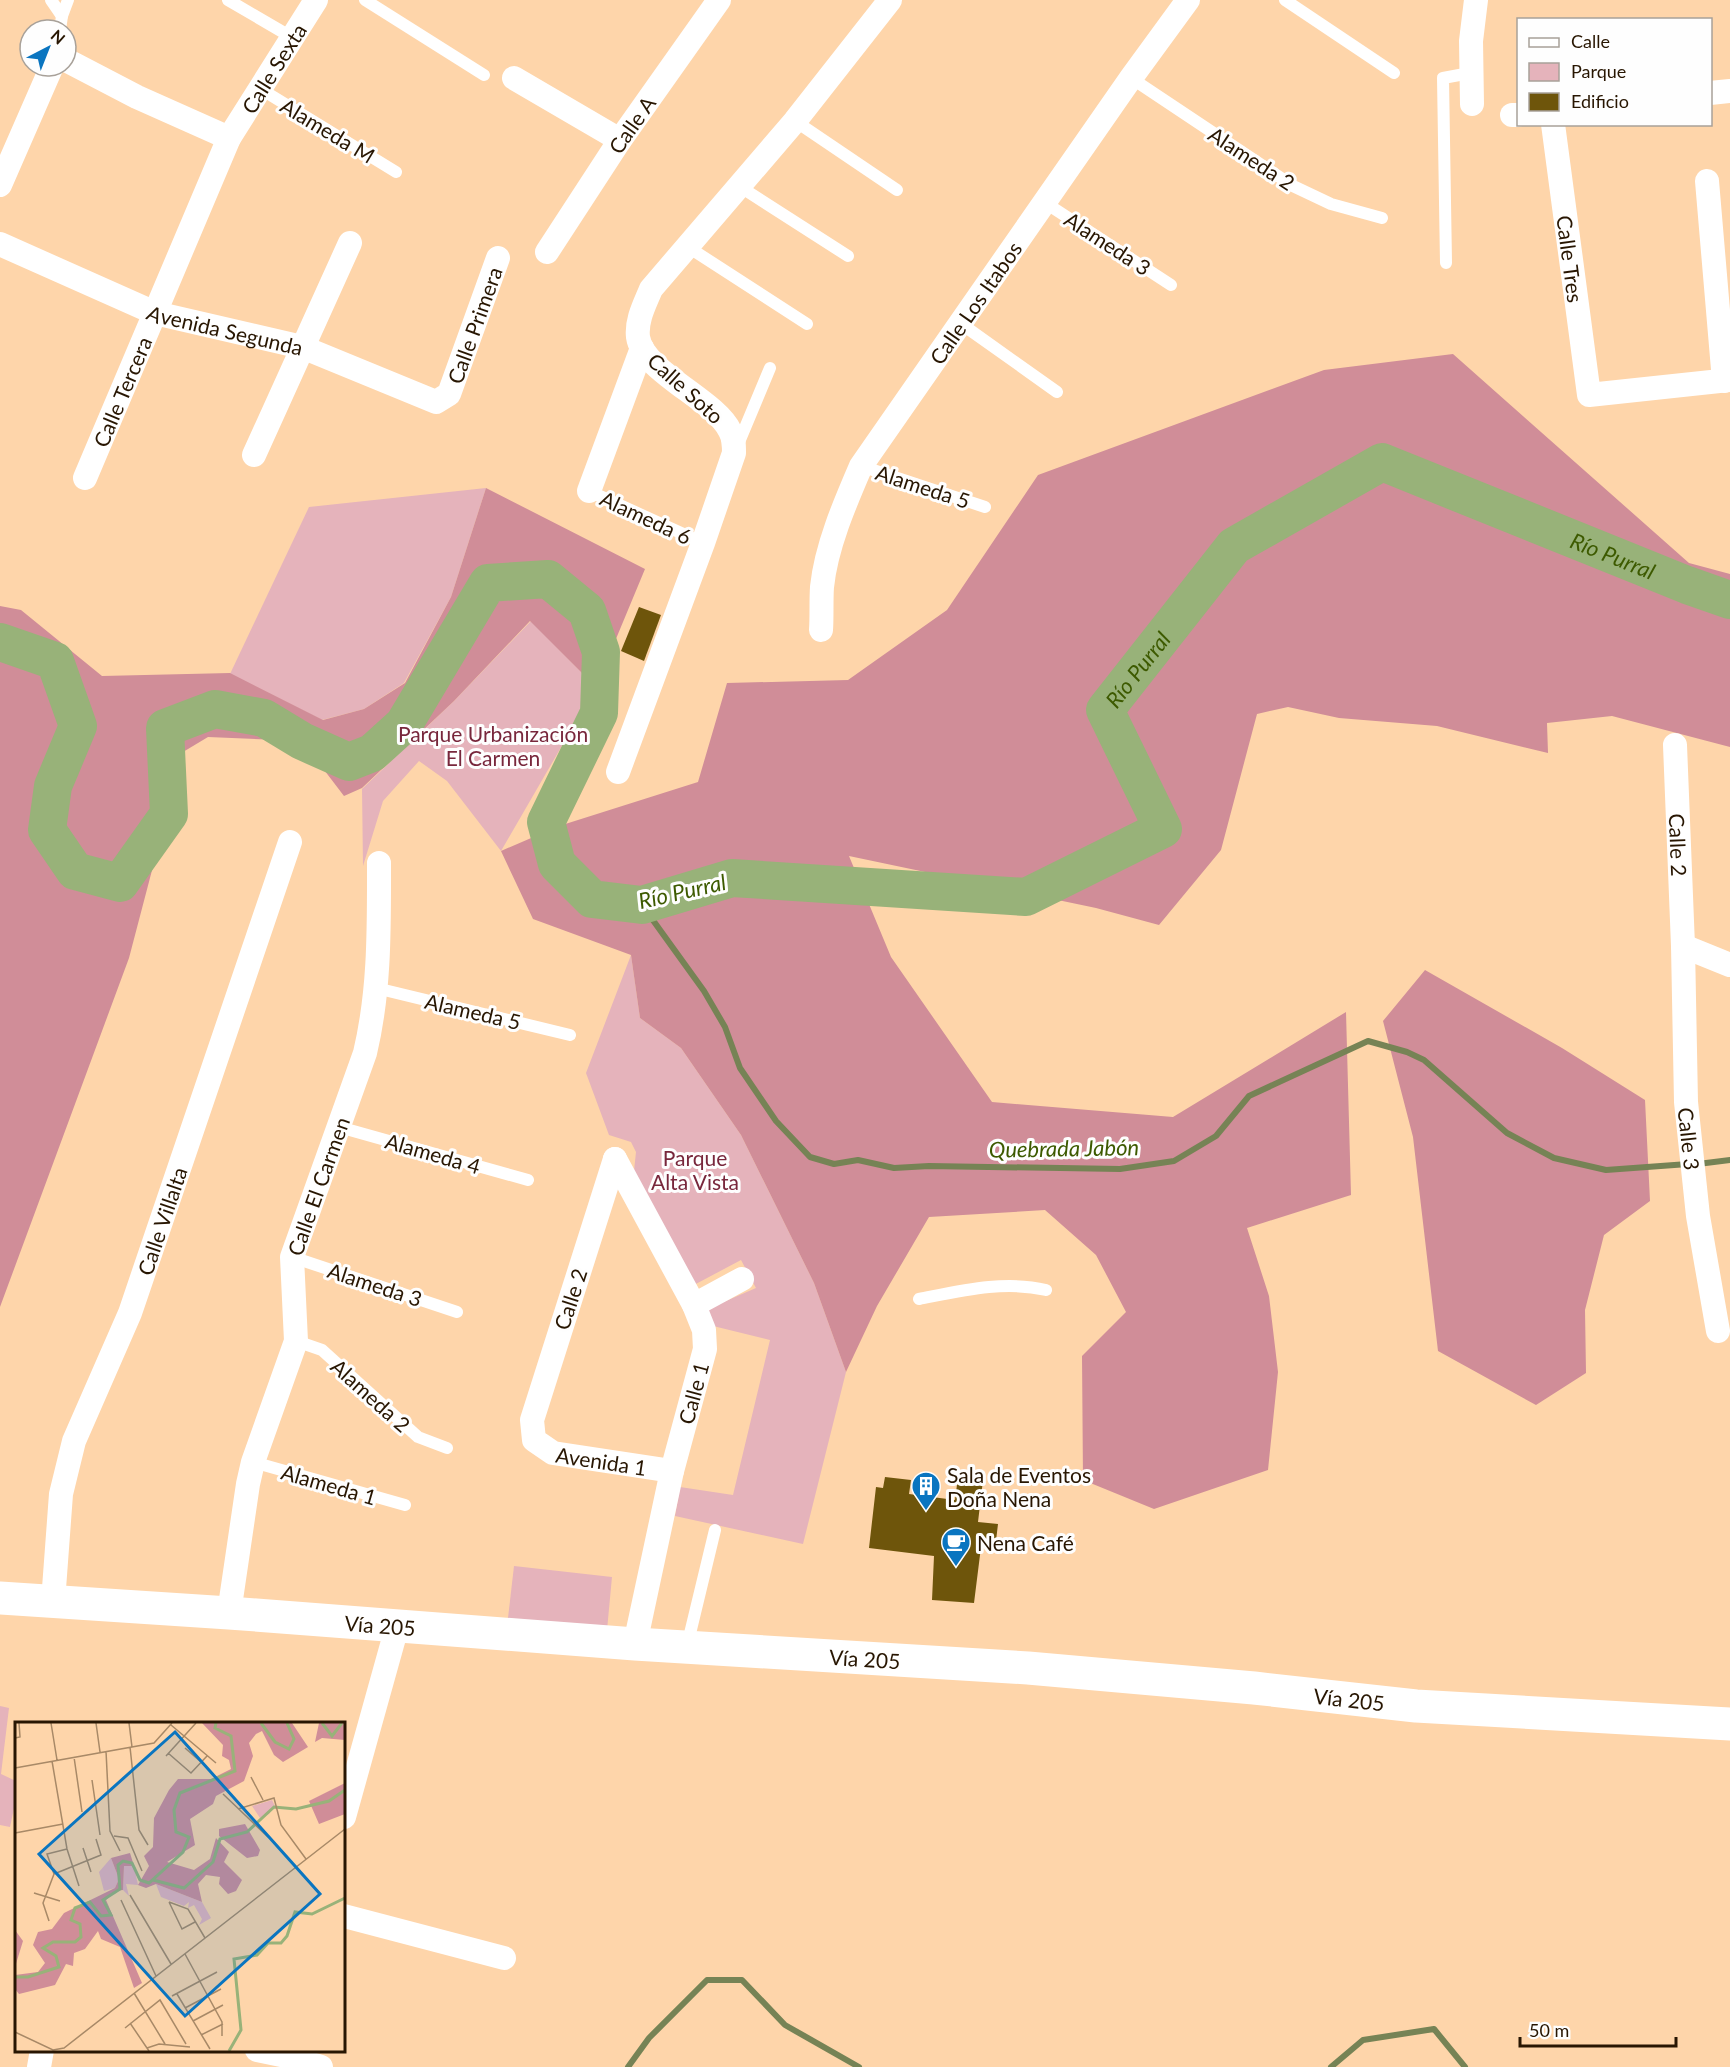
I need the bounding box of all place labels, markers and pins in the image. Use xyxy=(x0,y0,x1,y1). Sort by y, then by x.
place label: Sala de Eventos Doña Nena xyxy=(947,1462,1091,1511)
building icon: Sala de Eventos Doña Nena xyxy=(910,1470,942,1512)
cafe icon: Nena Café xyxy=(940,1526,972,1568)
place label: Nena Café xyxy=(977,1530,1074,1555)

